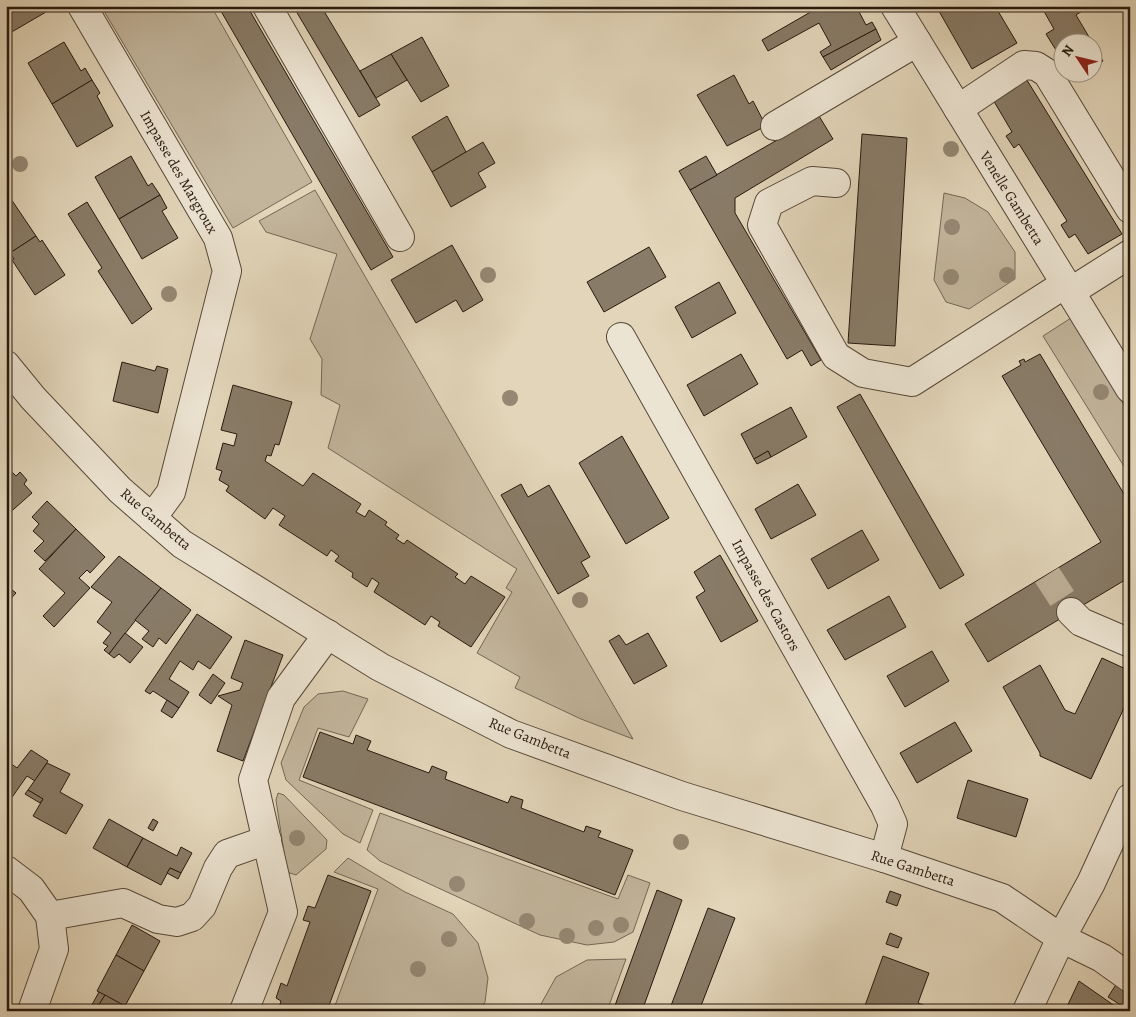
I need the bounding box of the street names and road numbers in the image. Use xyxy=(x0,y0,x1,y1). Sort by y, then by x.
street label: Impasse des Margroux xyxy=(136,107,222,237)
street label: Venelle Gambetta xyxy=(975,146,1049,249)
street label: Rue Gambetta xyxy=(116,483,196,555)
street label: Impasse des Castors xyxy=(727,536,805,654)
street label: Rue Gambetta xyxy=(486,712,574,764)
street label: Rue Gambetta xyxy=(869,845,958,891)

